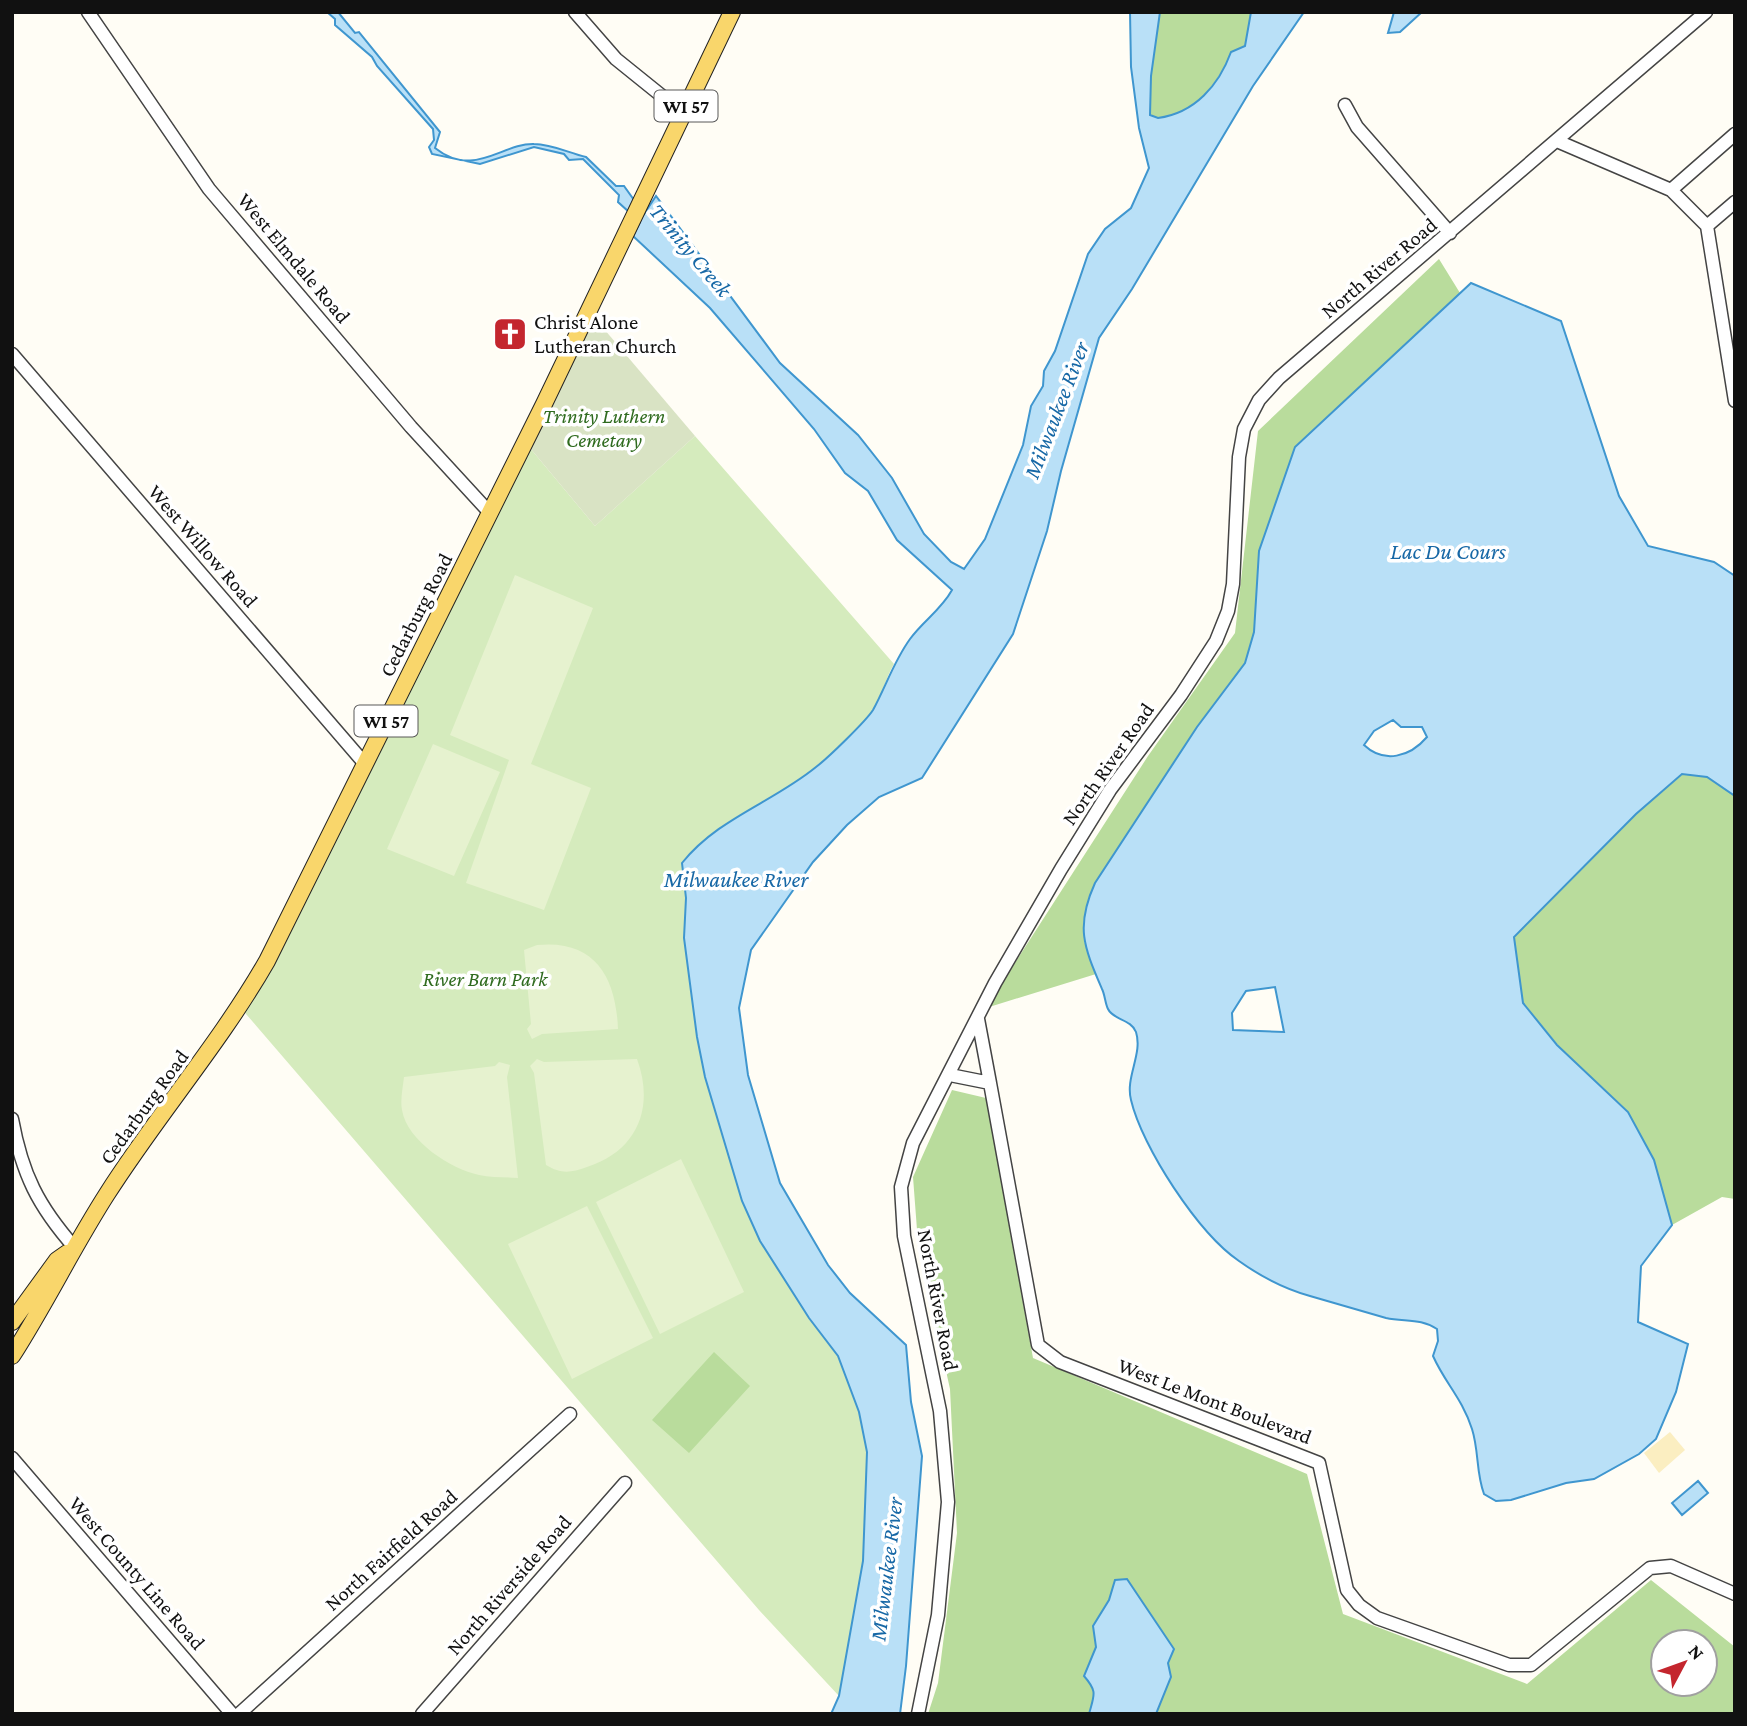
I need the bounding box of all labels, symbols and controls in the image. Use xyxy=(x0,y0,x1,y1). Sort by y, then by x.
road number: WI 57 xyxy=(654,90,718,122)
street label: West Elmdale Road xyxy=(233,188,355,328)
water label: Trinity Creek xyxy=(644,198,738,303)
street label: North River Road xyxy=(1316,213,1442,323)
place label: Christ Alone Lutheran Church xyxy=(534,310,677,358)
church icon: Christ Alone Lutheran Church xyxy=(491,315,529,353)
water label: Milwaukee River xyxy=(1018,337,1094,483)
park label: Trinity Luthern Cemetary xyxy=(543,404,665,452)
street label: West Willow Road xyxy=(143,480,263,612)
water label: Lac Du Cours xyxy=(1390,538,1507,564)
street label: Cedarburg Road xyxy=(375,549,457,681)
street label: North River Road xyxy=(1057,698,1159,830)
road number: WI 57 xyxy=(354,706,418,736)
water label: Milwaukee River xyxy=(663,866,809,892)
park label: River Barn Park xyxy=(423,967,548,991)
street label: Cedarburg Road xyxy=(95,1045,193,1169)
street label: North River Road xyxy=(913,1227,963,1373)
street label: West Le Mont Boulevard xyxy=(1115,1353,1315,1449)
street label: North Fairfield Road xyxy=(320,1484,462,1616)
street label: West County Line Road xyxy=(64,1491,210,1655)
water label: Milwaukee River xyxy=(864,1495,908,1643)
street label: North Riverside Road xyxy=(442,1510,576,1660)
north arrow xyxy=(1649,1628,1719,1698)
text: N xyxy=(1684,1640,1709,1664)

